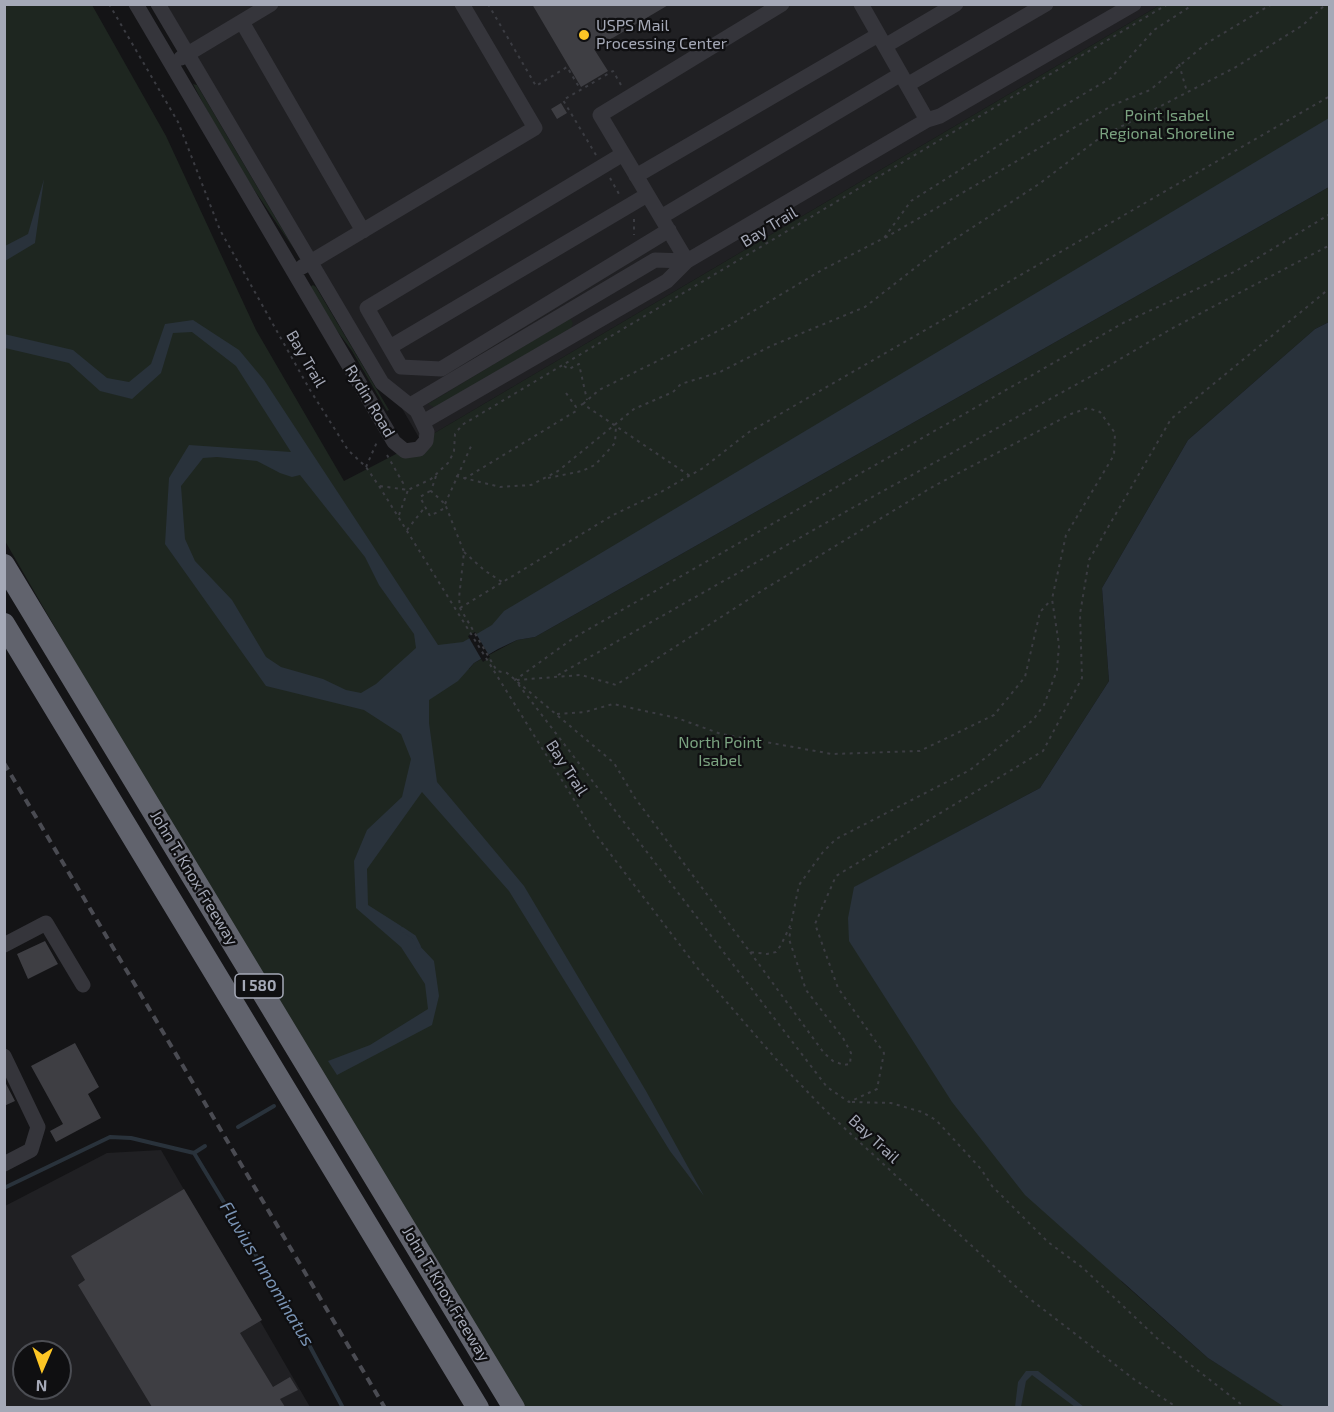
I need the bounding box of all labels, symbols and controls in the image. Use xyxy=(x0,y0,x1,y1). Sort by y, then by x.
place label: USPS Mail Processing Center xyxy=(596,16,727,54)
marker: USPS Mail Processing Center xyxy=(577,28,591,42)
park label: Point Isabel Regional Shoreline xyxy=(1099,106,1235,144)
street label: Bay Trail xyxy=(737,203,801,251)
street label: Bay Trail xyxy=(282,327,330,391)
street label: Rydin Road xyxy=(341,361,399,441)
park label: North Point Isabel xyxy=(678,733,762,771)
street label: Bay Trail xyxy=(542,737,592,799)
street label: John T. Knox Freeway xyxy=(146,807,242,949)
road number: I 580 xyxy=(235,974,283,998)
street label: Bay Trail xyxy=(845,1111,903,1167)
water label: Fluvius Innominatus xyxy=(215,1198,319,1350)
street label: John T. Knox Freeway xyxy=(398,1223,494,1365)
north arrow xyxy=(12,1340,72,1400)
text: N xyxy=(35,1377,48,1396)

